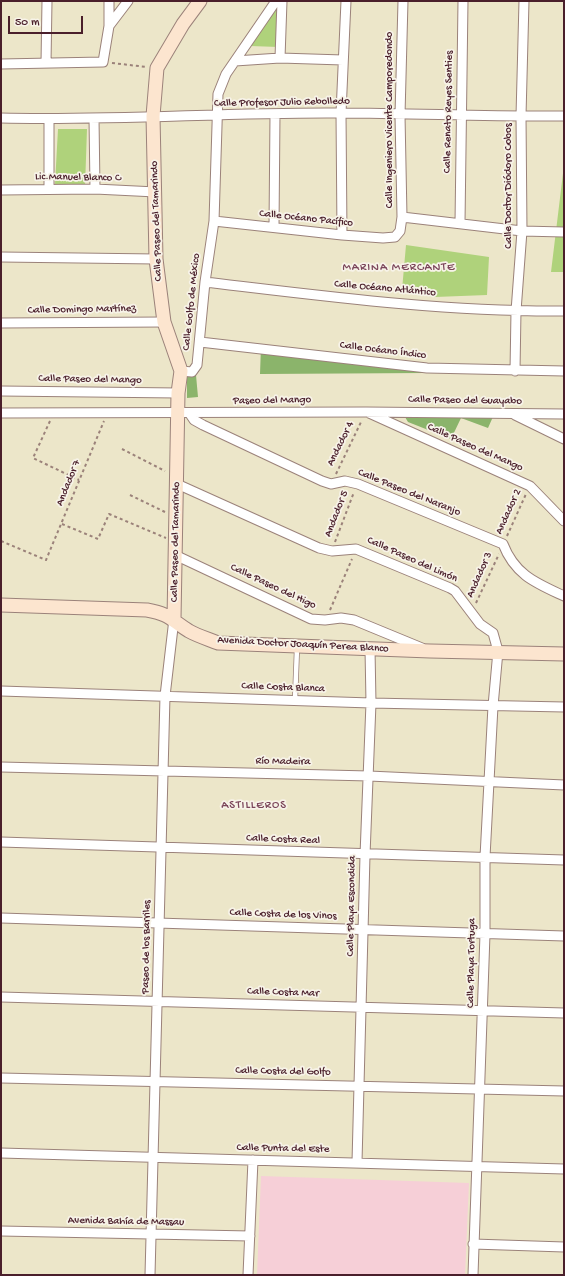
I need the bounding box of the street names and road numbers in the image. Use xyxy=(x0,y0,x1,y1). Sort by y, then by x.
street label: Calle Ingeniero Vicente Camporedondo xyxy=(383,32,397,208)
street label: Calle Renato Reyes Senties xyxy=(441,51,457,173)
street label: Calle Profesor Julio Rebolledo xyxy=(214,95,350,111)
street label: Calle Doctor Diódoro Cobos xyxy=(502,123,516,249)
street label: Calle Paseo del Tamarindo xyxy=(148,161,166,281)
street label: Lic.Manuel Blanco C xyxy=(35,171,121,185)
street label: Calle Océano Pacífico xyxy=(258,208,354,230)
street label: Calle Golfo de México xyxy=(180,253,204,351)
street label: Calle Océano Atlántico xyxy=(334,278,436,300)
street label: Calle Domingo Martínez xyxy=(28,302,136,318)
street label: Calle Océano Índico xyxy=(339,339,427,363)
street label: Calle Paseo del Mango xyxy=(38,372,142,388)
street label: Calle Paseo del Guayabo xyxy=(408,393,522,409)
street label: Paseo del Mango xyxy=(233,394,311,408)
street label: Andador 4 xyxy=(325,419,357,469)
street label: Calle Paseo del Mango xyxy=(425,421,525,475)
street label: Andador 7 xyxy=(54,458,84,508)
street label: Calle Paseo del Naranjo xyxy=(356,466,462,520)
street label: Calle Paseo del Tamarindo xyxy=(168,482,184,602)
street label: Andador 2 xyxy=(493,487,525,537)
street label: Andador 5 xyxy=(322,489,352,539)
street label: Calle Paseo del Limón xyxy=(365,534,459,586)
street label: Andador 3 xyxy=(464,550,496,600)
street label: Calle Paseo del Higo xyxy=(228,561,318,613)
street label: Avenida Doctor Joaquín Perea Blanco xyxy=(217,634,389,656)
street label: Calle Costa Blanca xyxy=(241,680,325,696)
street label: Río Madeira xyxy=(256,755,310,769)
street label: Calle Costa Real xyxy=(246,832,320,848)
street label: Calle Playa Escondida xyxy=(345,855,359,957)
street label: Paseo de los Barriles xyxy=(140,900,154,994)
street label: Calle Costa de los Vinos xyxy=(229,907,337,923)
street label: Calle Playa Tortuga xyxy=(465,918,479,1008)
street label: Calle Costa Mar xyxy=(247,985,319,1001)
street label: Calle Costa del Golfo xyxy=(235,1065,331,1079)
street label: Calle Punta del Este xyxy=(236,1142,330,1156)
street label: Avenida Bahía de Massau xyxy=(68,1214,184,1230)

